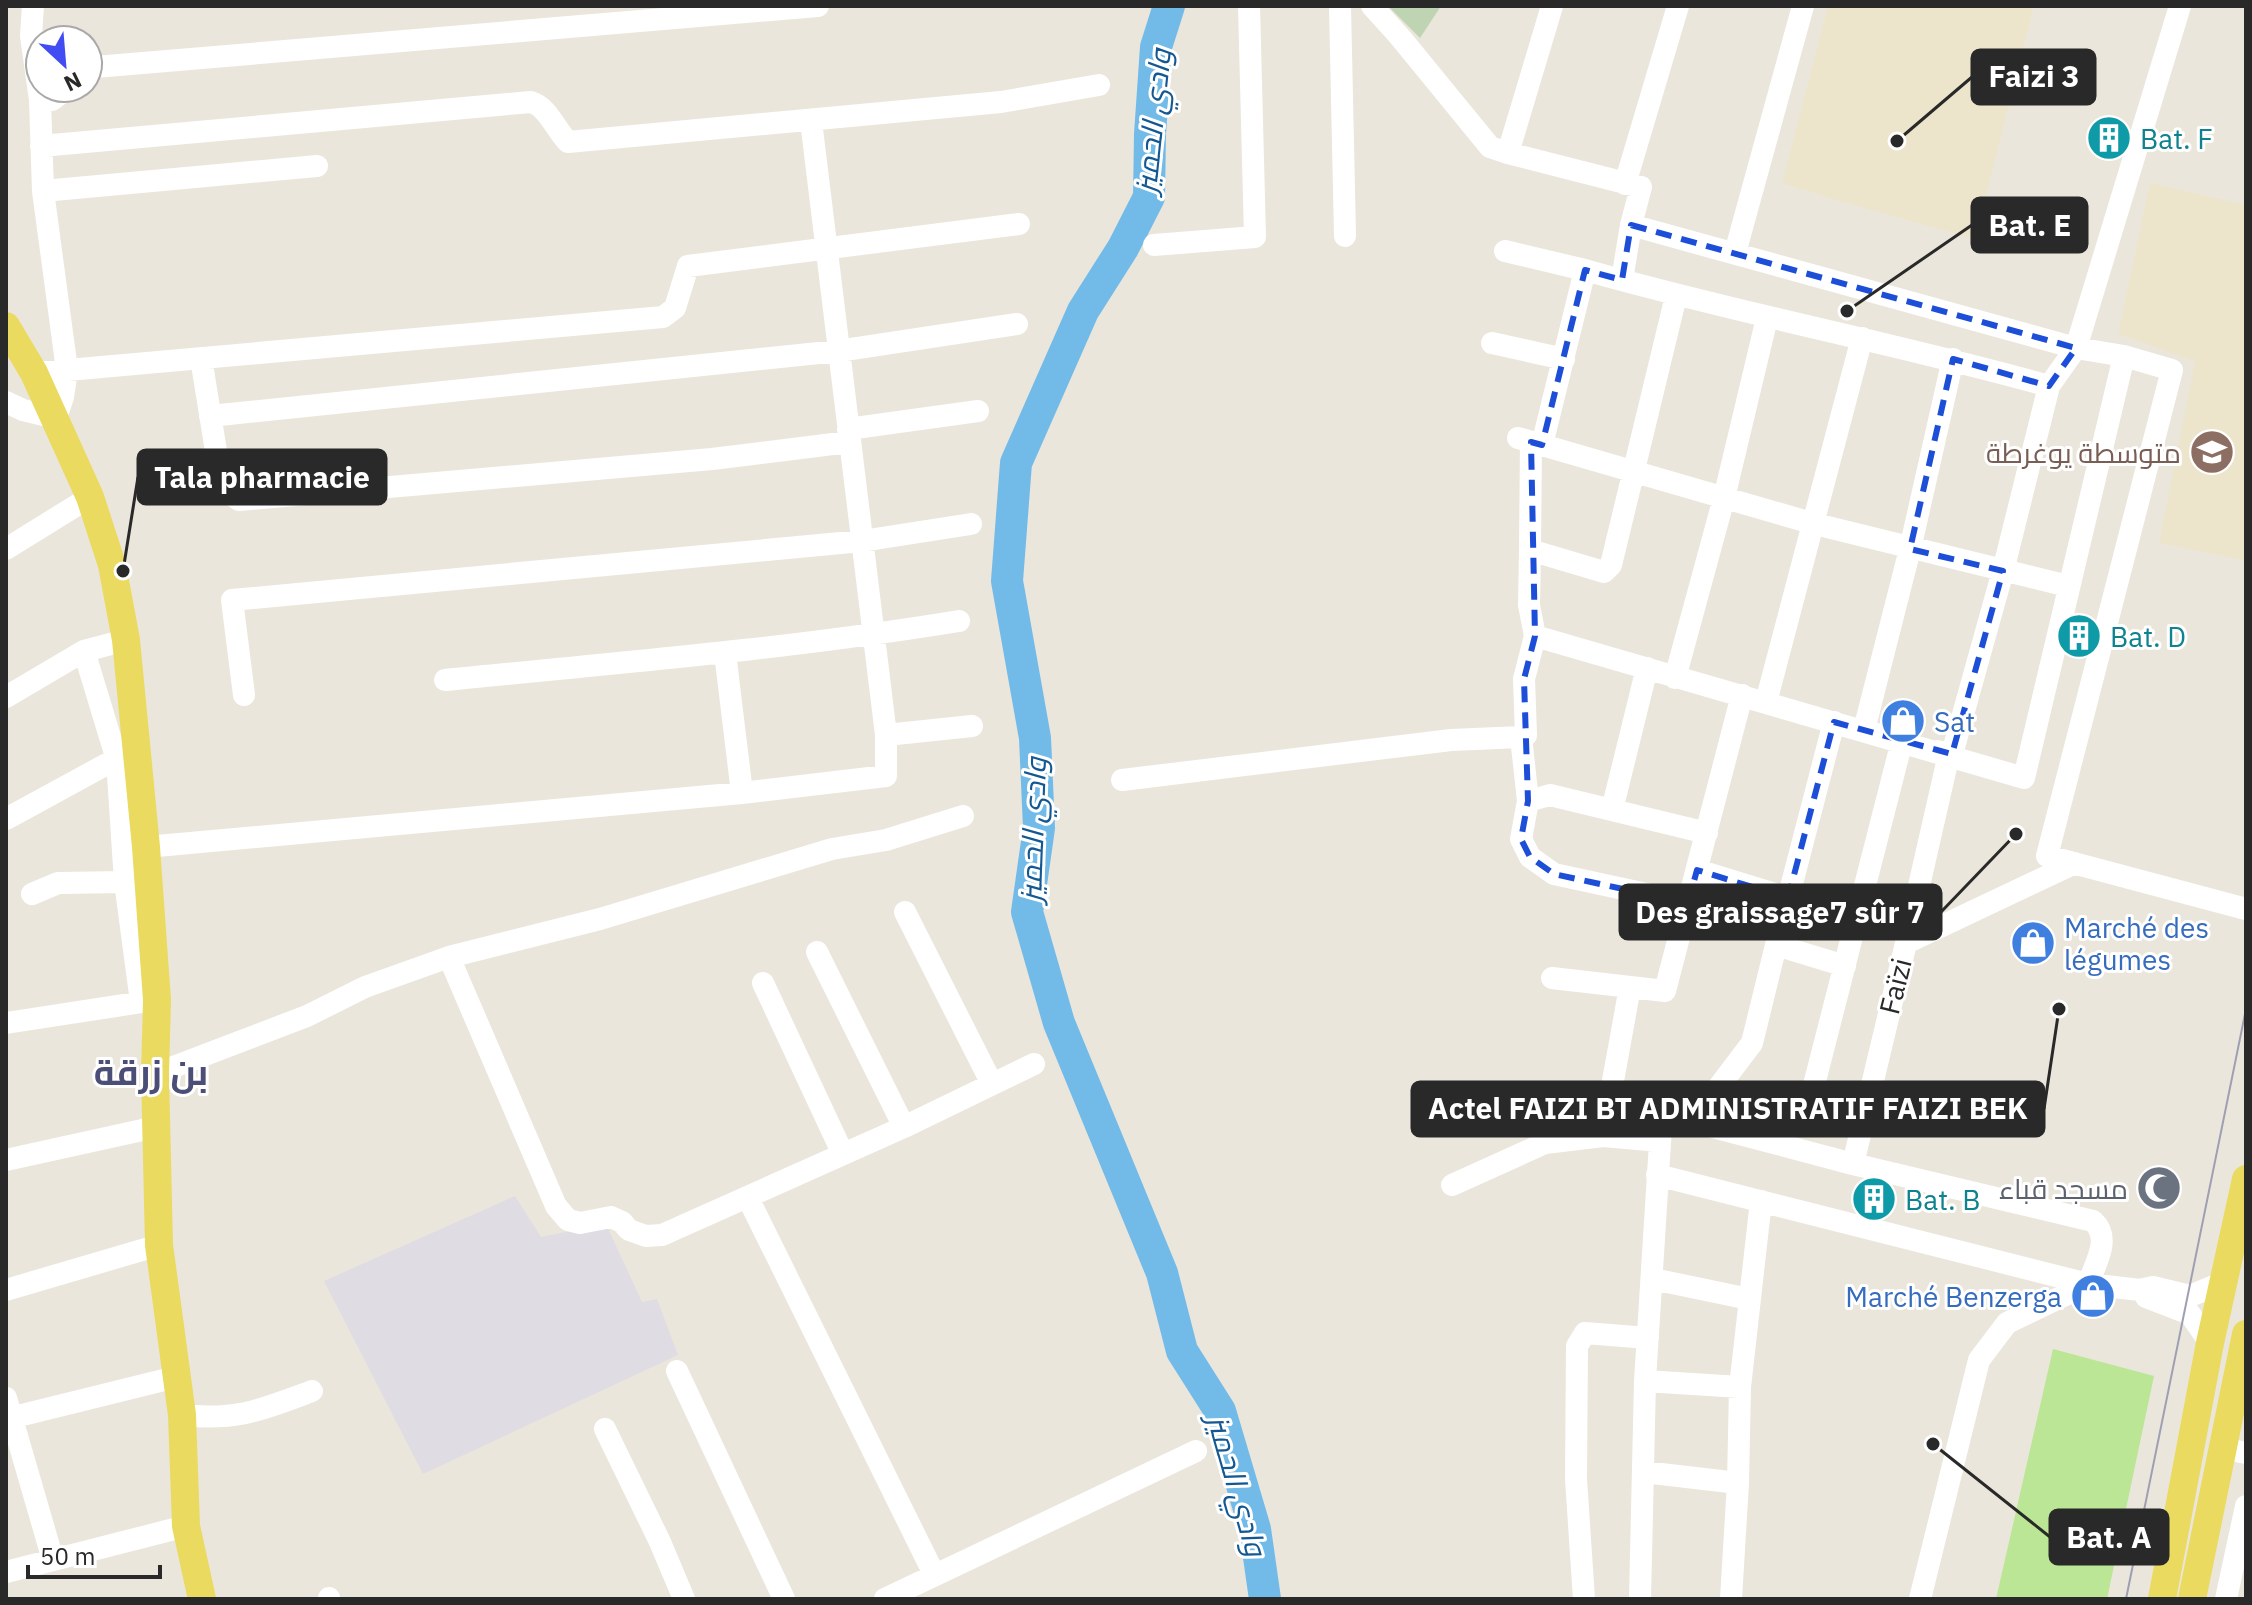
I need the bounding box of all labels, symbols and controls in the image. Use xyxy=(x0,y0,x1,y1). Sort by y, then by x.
north arrow xyxy=(24,24,104,104)
water label: وادي الحميز xyxy=(1125,45,1184,200)
callout: Faizi 3 xyxy=(1972,50,2095,104)
text: Faizi 3 xyxy=(1988,56,2080,95)
text: N xyxy=(59,66,87,99)
building icon: Bat. F xyxy=(2085,114,2133,162)
place label: Bat. F xyxy=(2140,120,2213,157)
callout: Bat. E xyxy=(1972,198,2087,252)
text: Bat. E xyxy=(1989,205,2071,244)
school or university icon: متوسطة يوغرطة xyxy=(2188,428,2236,476)
place label: متوسطة يوغرطة xyxy=(1986,434,2181,471)
callout: Tala pharmacie xyxy=(138,450,386,504)
text: Tala pharmacie xyxy=(154,457,370,496)
building icon: Bat. D xyxy=(2055,612,2103,660)
place label: Bat. D xyxy=(2110,618,2186,655)
shop icon: Sat xyxy=(1879,697,1927,745)
place label: Sat xyxy=(1934,703,1975,740)
water label: وادي الحميز xyxy=(1010,755,1059,907)
callout: Des graissage7 sûr 7 xyxy=(1620,885,1941,939)
text: Des graissage7 sûr 7 xyxy=(1635,892,1925,931)
place label: Marché des légumes xyxy=(2064,909,2209,978)
shop icon: Marché des légumes xyxy=(2009,919,2057,967)
street label: Faïzi xyxy=(1870,954,1920,1018)
district label: بن زرقة xyxy=(94,1048,208,1095)
callout: Actel FAIZI BT ADMINISTRATIF FAIZI BEK xyxy=(1412,1082,2044,1136)
text: Actel FAIZI BT ADMINISTRATIF FAIZI BEK xyxy=(1428,1088,2028,1127)
mosque icon: مسجد قباء xyxy=(2135,1164,2183,1212)
place label: مسجد قباء xyxy=(1999,1170,2128,1207)
building icon: Bat. B xyxy=(1850,1175,1898,1223)
place label: Bat. B xyxy=(1905,1181,1981,1218)
shop icon: Marché Benzerga xyxy=(2069,1272,2117,1320)
place label: Marché Benzerga xyxy=(1845,1278,2062,1315)
water label: وادي الحميز xyxy=(1193,1406,1277,1563)
callout: Bat. A xyxy=(2050,1510,2168,1564)
text: Bat. A xyxy=(2066,1517,2152,1556)
scale bar xyxy=(28,1529,160,1579)
text: 50 m xyxy=(40,1540,95,1572)

